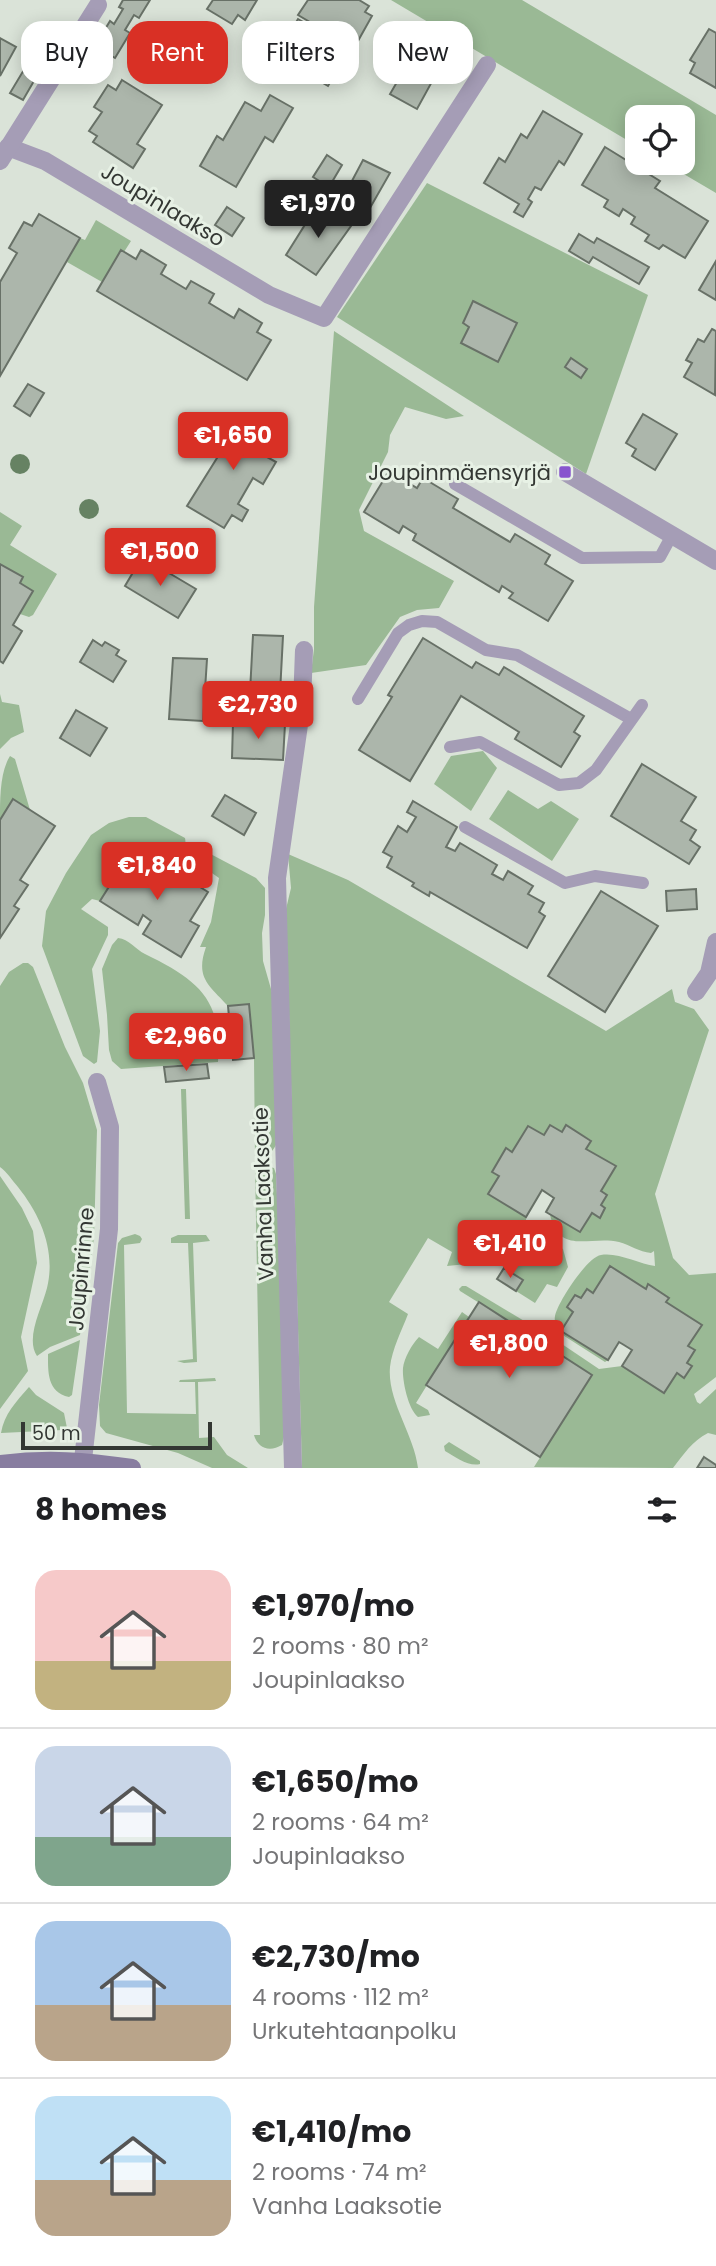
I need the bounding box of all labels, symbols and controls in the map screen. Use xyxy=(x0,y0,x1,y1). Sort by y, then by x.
chip: Buy xyxy=(21,21,113,84)
chip: Rent xyxy=(127,21,228,84)
chip: Filters xyxy=(242,21,359,84)
chip: New xyxy=(373,21,473,84)
map controls xyxy=(625,105,695,175)
button: locate xyxy=(625,105,695,175)
street label: Joupinlaakso xyxy=(96,157,230,253)
pin: €1,970 xyxy=(261,180,375,240)
text: €1,970 xyxy=(280,187,356,219)
pin: €1,650 xyxy=(176,412,290,472)
text: €1,650 xyxy=(194,419,272,451)
place label: Joupinmäensyrjä xyxy=(368,458,551,487)
marker: Joupinmäensyrjä xyxy=(557,464,573,480)
pin: €1,500 xyxy=(103,528,217,588)
text: €1,500 xyxy=(121,535,199,567)
pin: €2,730 xyxy=(201,682,315,741)
text: €2,730 xyxy=(218,688,298,720)
pin: €1,840 xyxy=(100,842,214,902)
text: €1,840 xyxy=(117,849,197,881)
pin: €2,960 xyxy=(129,1014,243,1073)
text: €2,960 xyxy=(145,1020,227,1052)
street label: Vanha Laaksotie xyxy=(245,1107,281,1281)
street label: Joupinrinne xyxy=(61,1206,101,1332)
pin: €1,410 xyxy=(453,1220,567,1280)
text: €1,410 xyxy=(474,1227,546,1259)
pin: €1,800 xyxy=(452,1320,566,1380)
text: €1,800 xyxy=(470,1327,548,1359)
scale bar xyxy=(21,1419,212,1451)
text: 50 m xyxy=(32,1420,81,1447)
text: 8 homes xyxy=(35,1488,167,1531)
icon: filters xyxy=(643,1491,681,1529)
text: €1,970/mo xyxy=(252,1584,414,1627)
icon: home xyxy=(91,1598,175,1682)
text: 2 rooms · 80 m² xyxy=(252,1630,429,1662)
text: Joupinlaakso xyxy=(252,1664,405,1696)
text: €1,650/mo xyxy=(252,1760,418,1803)
icon: home xyxy=(91,1774,175,1858)
text: 2 rooms · 64 m² xyxy=(252,1806,429,1838)
text: Joupinlaakso xyxy=(252,1840,405,1872)
text: €2,730/mo xyxy=(252,1935,420,1978)
icon: home xyxy=(91,1949,175,2033)
text: 4 rooms · 112 m² xyxy=(252,1981,429,2013)
text: Urkutehtaanpolku xyxy=(252,2015,457,2047)
text: €1,410/mo xyxy=(252,2110,411,2153)
icon: home xyxy=(91,2124,175,2208)
text: 2 rooms · 74 m² xyxy=(252,2156,427,2188)
text: Vanha Laaksotie xyxy=(252,2190,442,2222)

